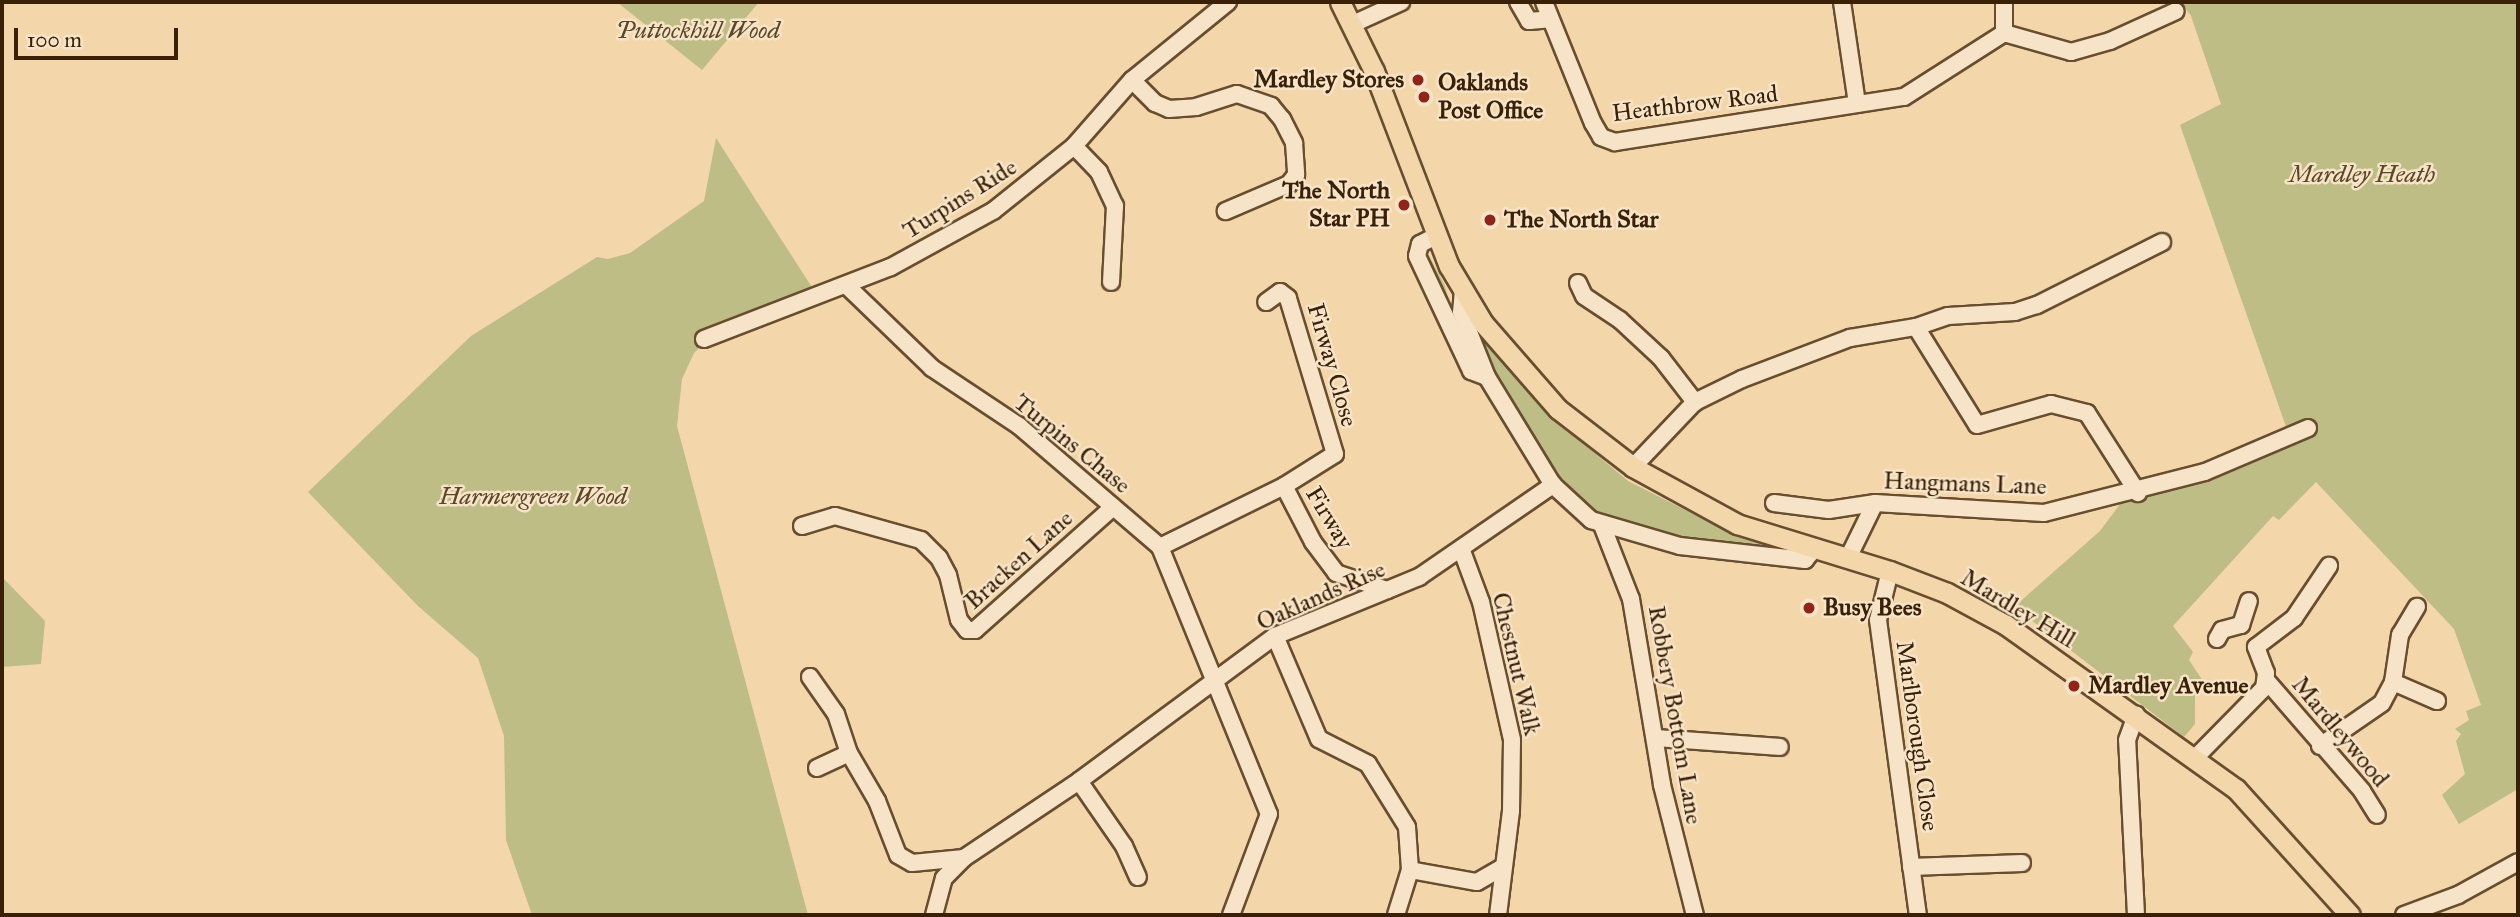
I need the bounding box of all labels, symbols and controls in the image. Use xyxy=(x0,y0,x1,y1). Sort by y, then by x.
scale bar xyxy=(18,14,182,58)
park label: Puttockhill Wood xyxy=(616,17,780,45)
text: 100 m xyxy=(27,27,82,53)
place label: Mardley Stores xyxy=(1253,66,1404,94)
place label: Oaklands Post Office xyxy=(1438,69,1543,125)
marker: Mardley Stores xyxy=(1410,72,1426,88)
street label: Heathbrow Road xyxy=(1610,80,1780,128)
marker: Oaklands Post Office xyxy=(1416,89,1432,105)
street label: Turpins Ride xyxy=(898,153,1022,245)
park label: Mardley Heath xyxy=(2289,161,2435,189)
place label: The North Star PH xyxy=(1282,177,1390,233)
marker: The North Star PH xyxy=(1396,197,1412,213)
place label: The North Star xyxy=(1504,206,1658,234)
marker: The North Star xyxy=(1482,212,1498,228)
street label: Firway Close xyxy=(1301,300,1363,430)
street label: Turpins Chase xyxy=(1008,388,1136,500)
street label: Hangmans Lane xyxy=(1883,467,2047,501)
street label: Firway xyxy=(1299,481,1359,555)
park label: Harmergreen Wood xyxy=(439,483,627,511)
street label: Bracken Lane xyxy=(959,504,1079,616)
street label: Oaklands Rise xyxy=(1252,555,1390,637)
street label: Mardley Hill xyxy=(1955,563,2081,655)
street label: Chestnut Walk xyxy=(1486,590,1546,738)
place label: Busy Bees xyxy=(1823,594,1921,622)
marker: Busy Bees xyxy=(1801,600,1817,616)
street label: Robbery Bottom Lane xyxy=(1642,604,1708,826)
street label: Marlborough Close xyxy=(1889,639,1945,833)
street label: Mardleywood xyxy=(2285,671,2395,793)
place label: Mardley Avenue xyxy=(2088,672,2249,700)
marker: Mardley Avenue xyxy=(2066,678,2082,694)

